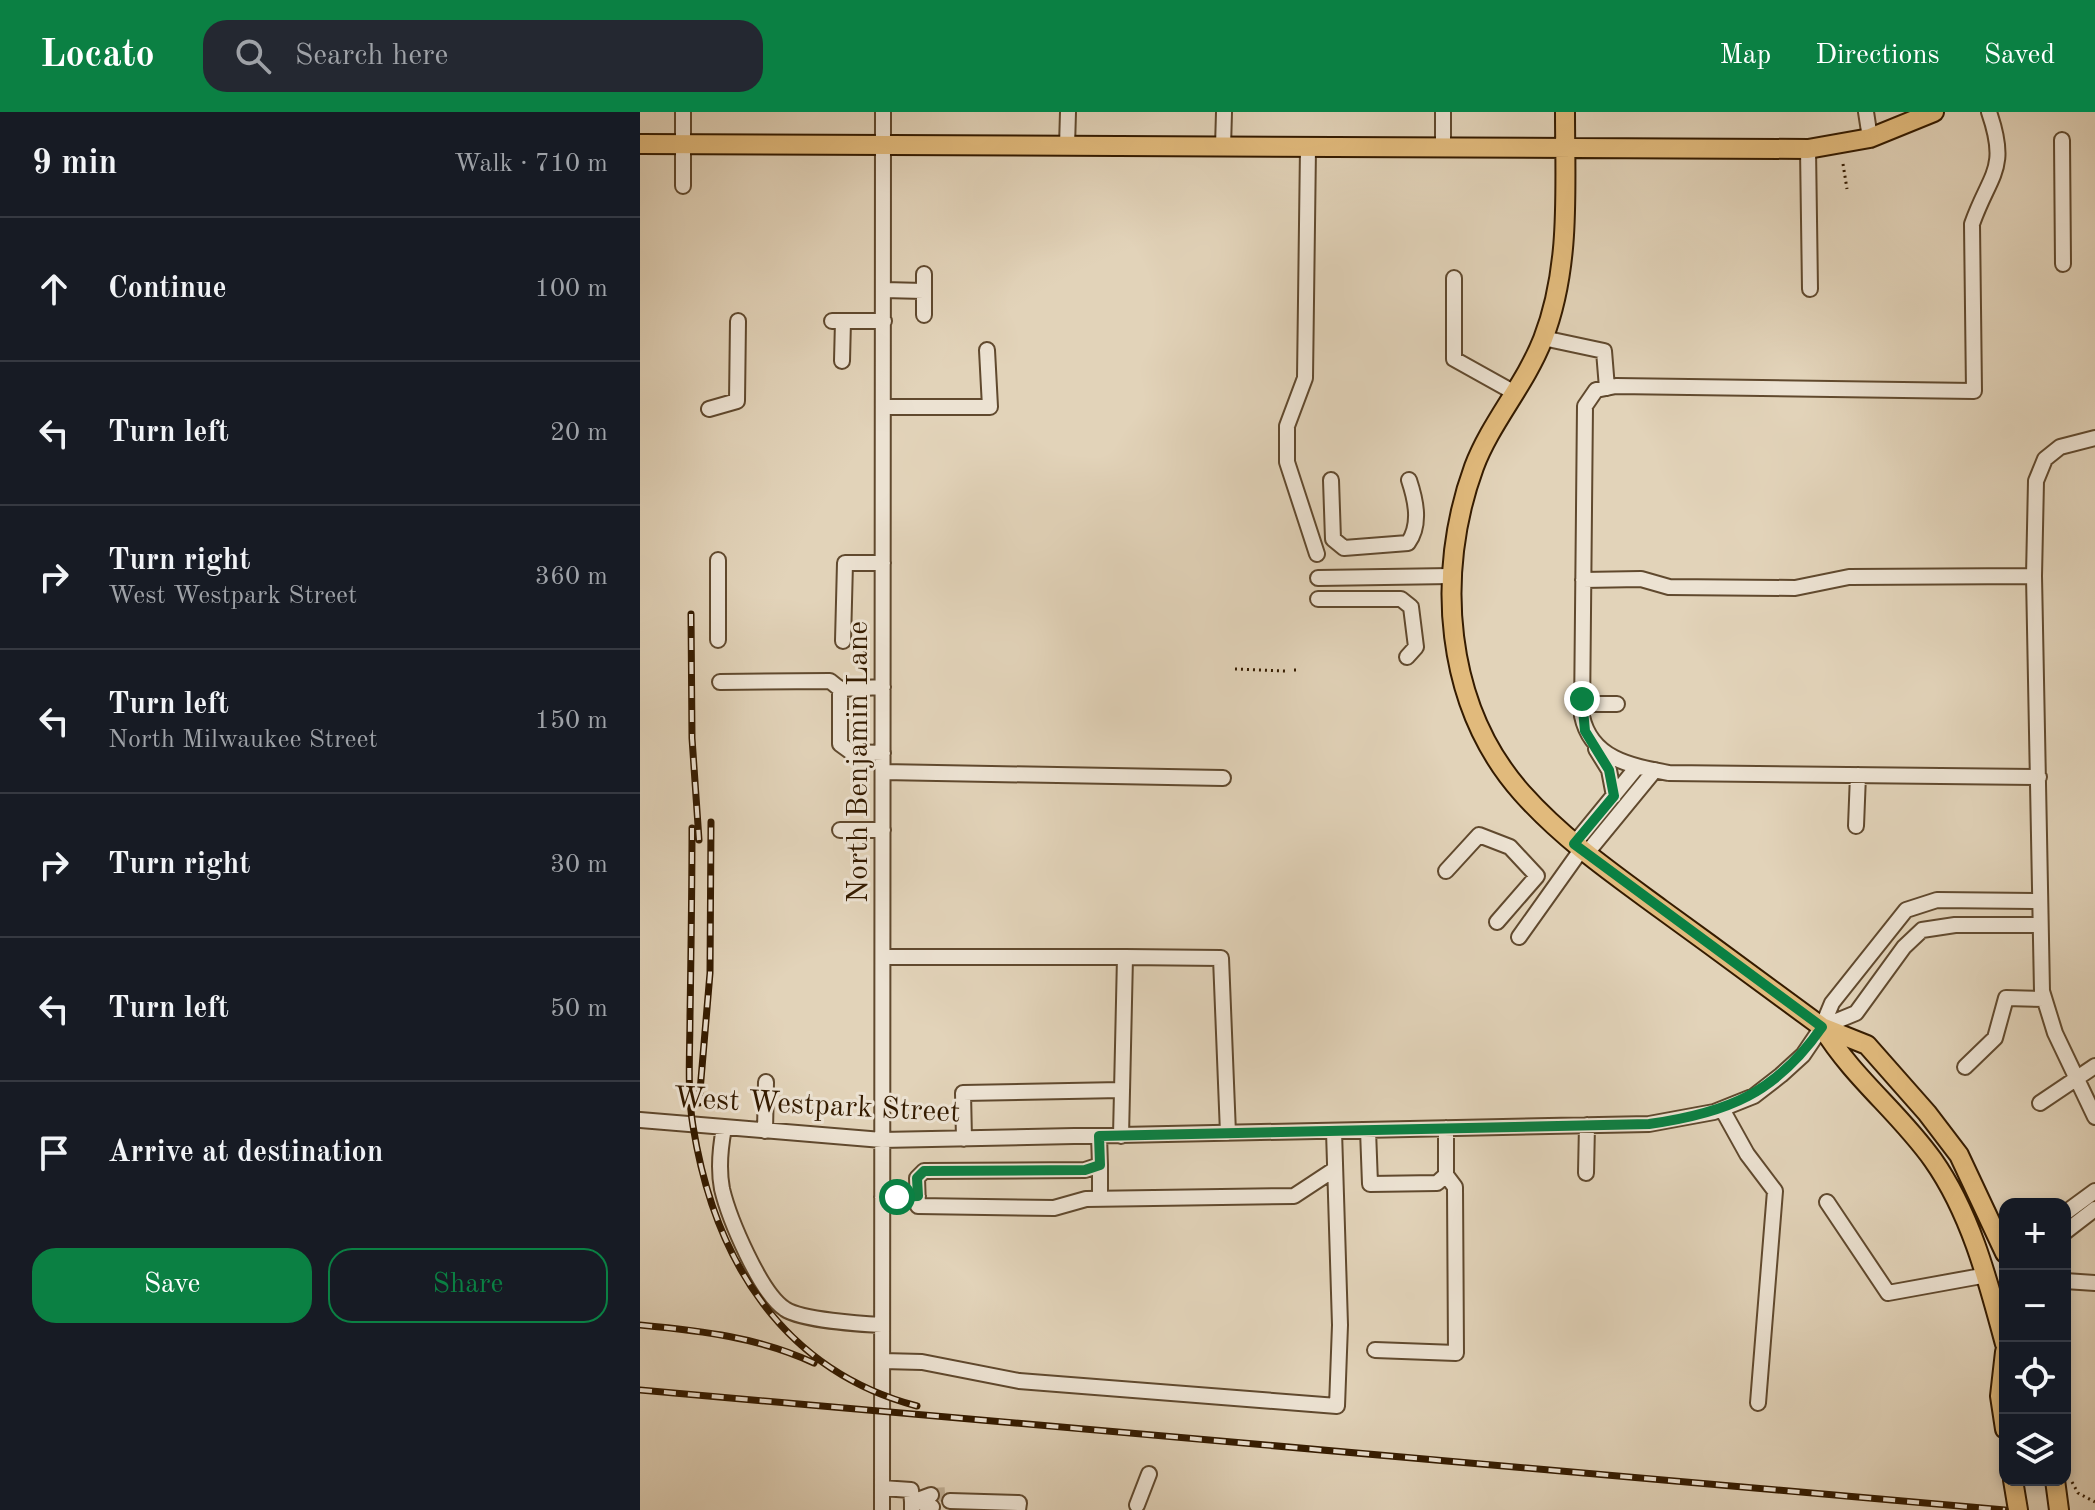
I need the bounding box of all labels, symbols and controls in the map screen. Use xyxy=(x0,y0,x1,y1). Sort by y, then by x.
search box xyxy=(203,20,763,92)
icon: search xyxy=(231,34,275,78)
text: Locato xyxy=(40,37,155,75)
text: Search here xyxy=(295,41,448,71)
text: Map xyxy=(1719,42,1771,70)
text: Directions xyxy=(1815,42,1940,70)
text: Saved xyxy=(1984,42,2055,70)
text: 9 min xyxy=(32,147,117,181)
text: Walk · 710 m xyxy=(454,151,608,177)
icon: ahead xyxy=(32,267,76,311)
text: Continue xyxy=(108,274,227,304)
text: 100 m xyxy=(535,276,608,302)
icon: left xyxy=(32,411,76,455)
text: Turn left xyxy=(108,418,229,448)
text: 20 m xyxy=(550,420,608,446)
text: Turn right xyxy=(108,546,250,576)
icon: right xyxy=(32,555,76,599)
text: 360 m xyxy=(535,564,608,590)
text: West Westpark Street xyxy=(108,583,357,609)
street label: North Benjamin Lane xyxy=(844,621,874,903)
route end xyxy=(1564,681,1600,717)
text: Turn left xyxy=(108,690,229,720)
icon: left xyxy=(32,699,76,743)
text: 150 m xyxy=(535,708,608,734)
text: North Milwaukee Street xyxy=(108,727,378,753)
icon: right xyxy=(32,843,76,887)
text: Turn right xyxy=(108,850,250,880)
text: 30 m xyxy=(550,852,608,878)
icon: left xyxy=(32,987,76,1031)
text: Turn left xyxy=(108,994,229,1024)
text: 50 m xyxy=(550,996,608,1022)
street label: West Westpark Street xyxy=(673,1083,961,1129)
icon: arrive xyxy=(32,1131,76,1175)
text: Arrive at destination xyxy=(108,1138,383,1168)
route start xyxy=(879,1179,915,1215)
map controls xyxy=(1999,1198,2071,1486)
button: + xyxy=(1999,1198,2071,1270)
button: Save xyxy=(32,1248,312,1323)
button: Share xyxy=(328,1248,608,1323)
button: − xyxy=(1999,1270,2071,1342)
button: locate xyxy=(1999,1342,2071,1414)
button: layers xyxy=(1999,1414,2071,1486)

